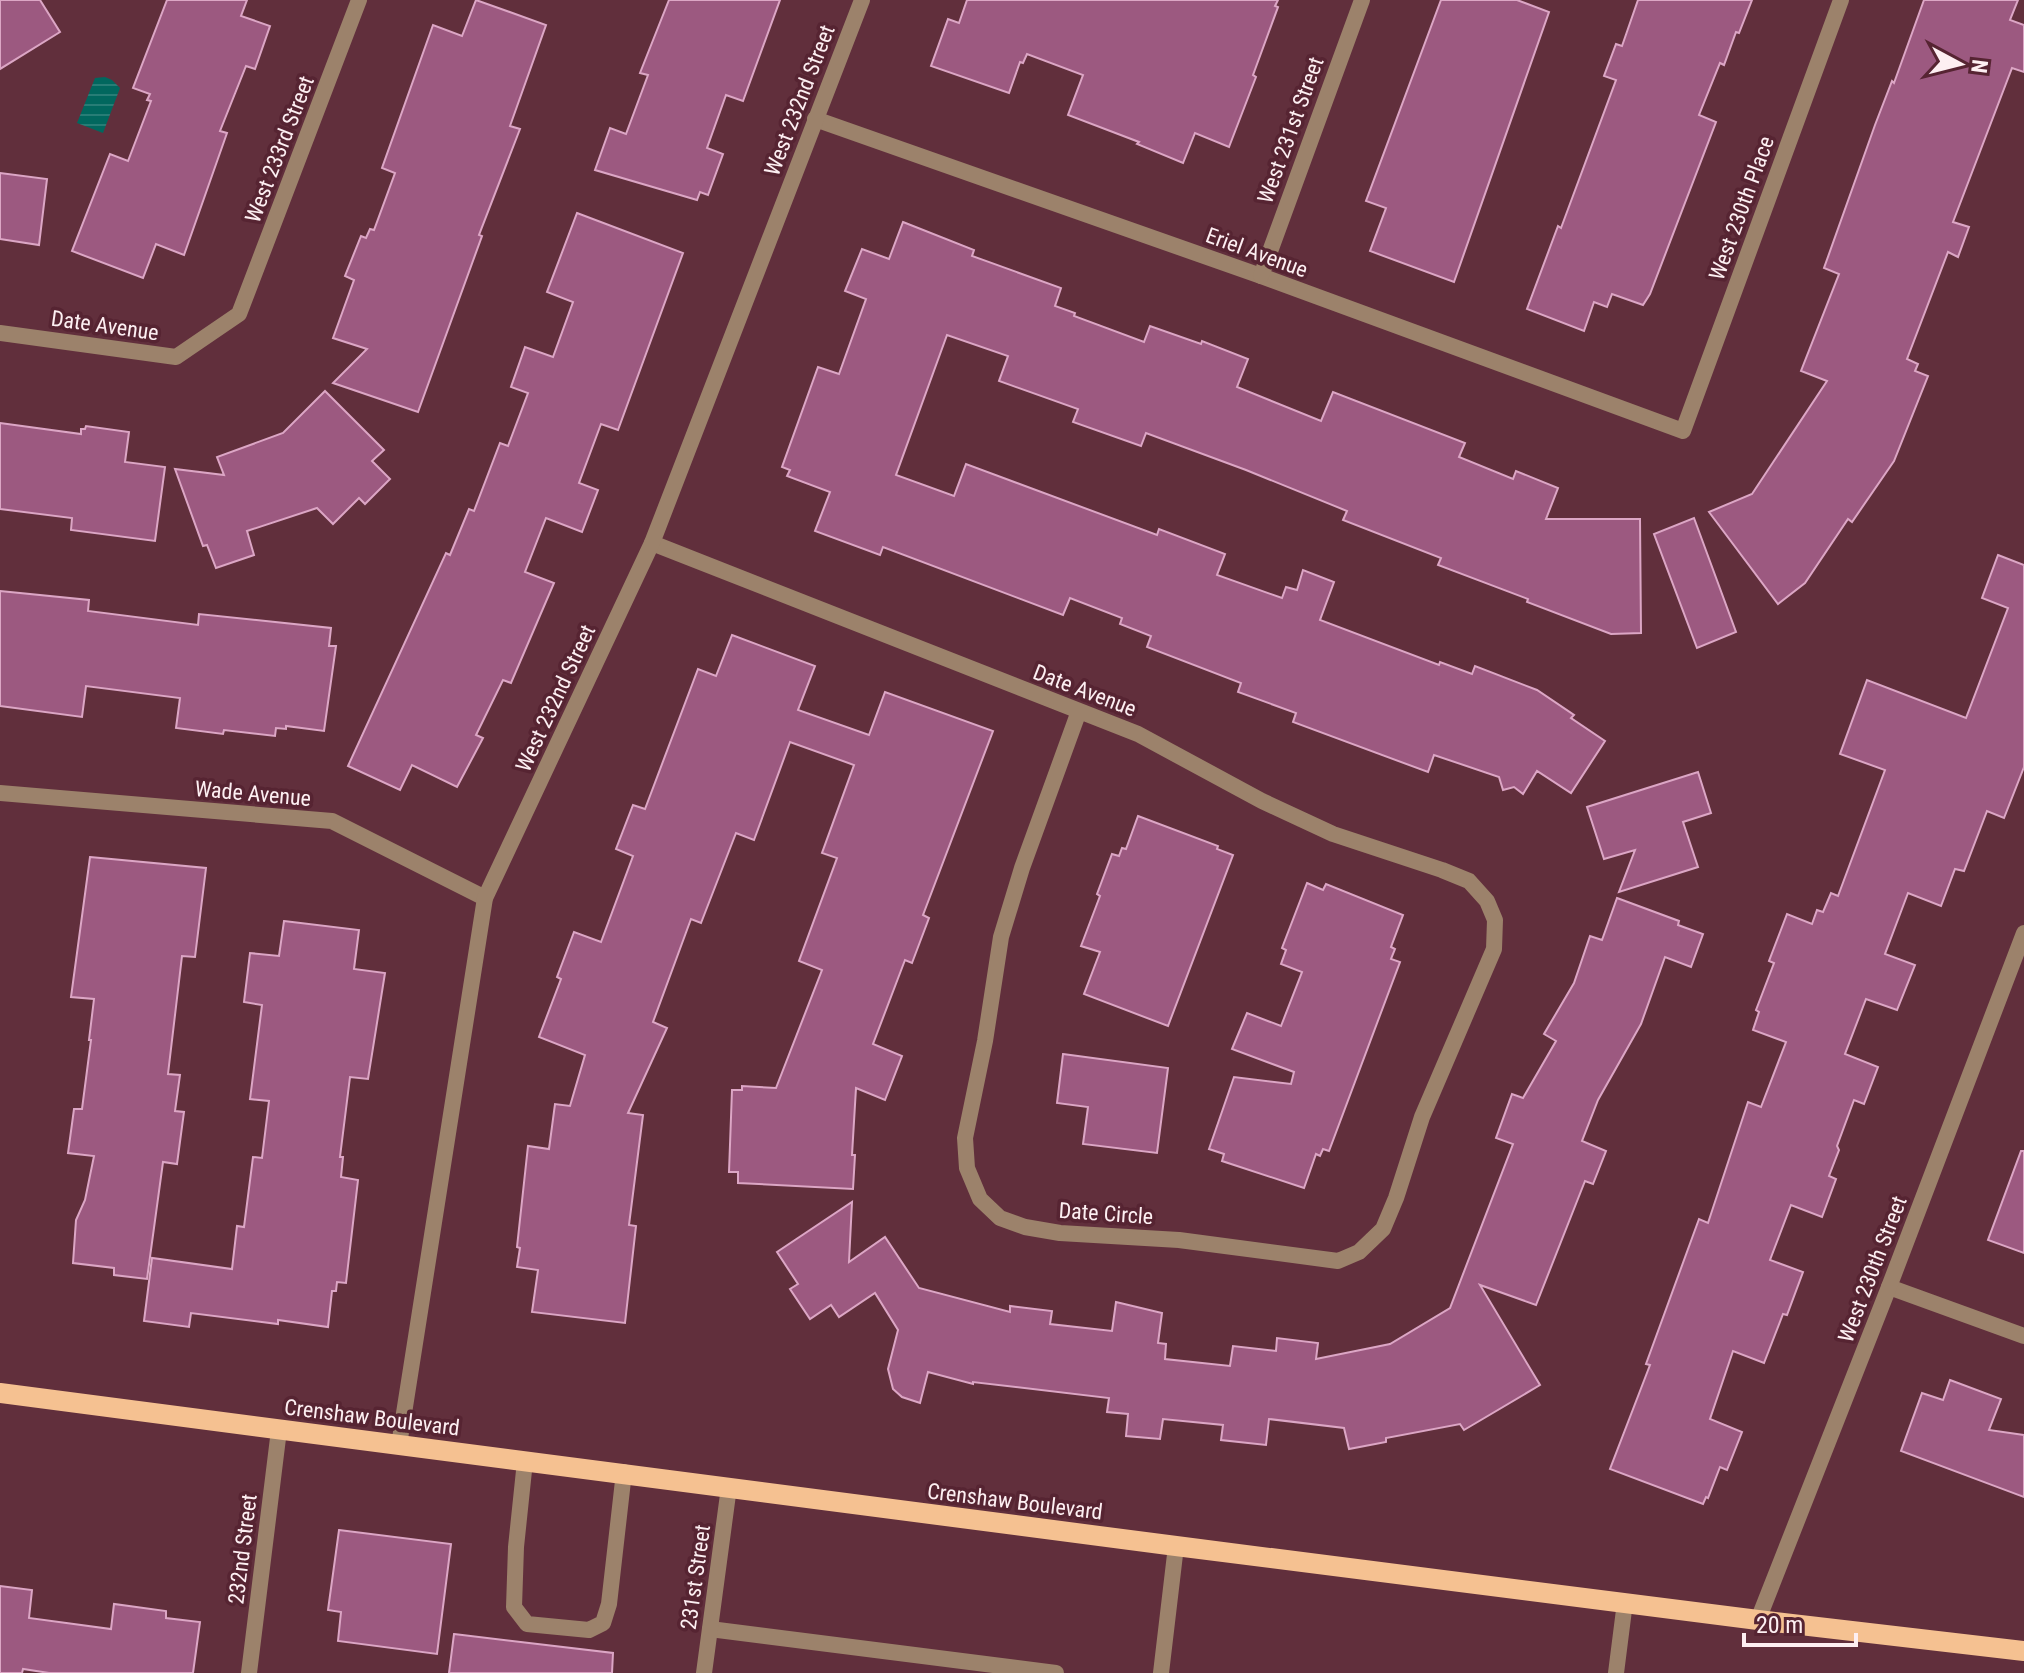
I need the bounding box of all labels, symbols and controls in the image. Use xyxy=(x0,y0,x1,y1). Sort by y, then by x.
street label: West 232nd Street xyxy=(759,21,840,179)
north arrow xyxy=(1920,24,2000,104)
street label: West 231st Street xyxy=(1252,54,1329,207)
text: N xyxy=(1966,58,1993,75)
street label: West 233rd Street xyxy=(240,72,319,226)
street label: West 230th Place xyxy=(1704,133,1779,284)
street label: Eriel Avenue xyxy=(1203,223,1311,282)
street label: Date Avenue xyxy=(50,306,160,345)
street label: West 232nd Street xyxy=(511,621,600,776)
street label: Date Avenue xyxy=(1030,659,1140,722)
street label: Wade Avenue xyxy=(194,776,312,811)
street label: West 230th Street xyxy=(1833,1193,1912,1346)
street label: Date Circle xyxy=(1058,1198,1154,1229)
street label: Crenshaw Boulevard xyxy=(283,1394,461,1441)
street label: Crenshaw Boulevard xyxy=(926,1478,1104,1525)
street label: 232nd Street xyxy=(223,1493,262,1606)
street label: 231st Street xyxy=(676,1523,715,1631)
scale bar xyxy=(1744,1597,1856,1647)
text: 20 m xyxy=(1756,1611,1803,1639)

